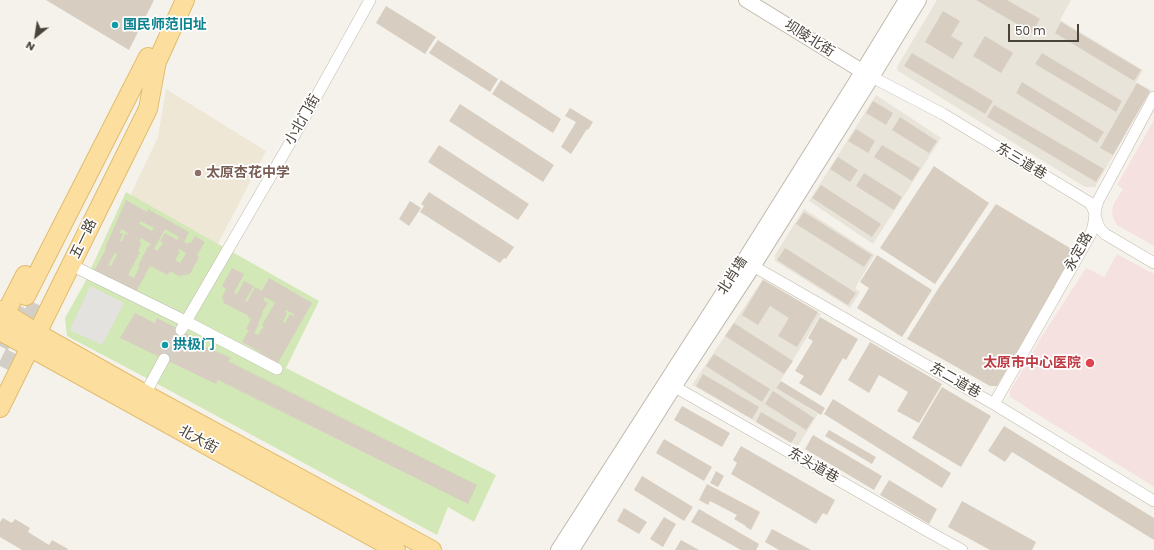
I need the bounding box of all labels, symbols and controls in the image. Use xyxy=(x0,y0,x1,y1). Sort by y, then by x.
north arrow xyxy=(16,16,56,56)
scale bar xyxy=(1010,16,1081,42)
place label: 国民师范旧址 xyxy=(123,17,207,33)
street label: 坝陵北街 xyxy=(781,17,837,61)
marker: 国民师范旧址 xyxy=(110,20,120,30)
text: 50 m xyxy=(1015,22,1046,39)
text: N xyxy=(22,37,38,55)
street label: 小北门街 xyxy=(282,92,324,148)
street label: 东三道巷 xyxy=(993,140,1049,184)
place label: 太原杏花中学 xyxy=(206,165,290,181)
marker: 太原杏花中学 xyxy=(193,168,203,178)
street label: 五一路 xyxy=(67,216,101,262)
street label: 永定路 xyxy=(1061,230,1097,274)
street label: 北肖墙 xyxy=(715,254,751,298)
place label: 拱极门 xyxy=(173,337,215,353)
marker: 拱极门 xyxy=(160,340,170,350)
place label: 太原市中心医院 xyxy=(983,355,1081,371)
marker: 太原市中心医院 xyxy=(1084,357,1096,369)
street label: 东二道巷 xyxy=(927,360,983,402)
street label: 北大街 xyxy=(176,422,220,458)
street label: 东头道巷 xyxy=(785,445,841,487)

